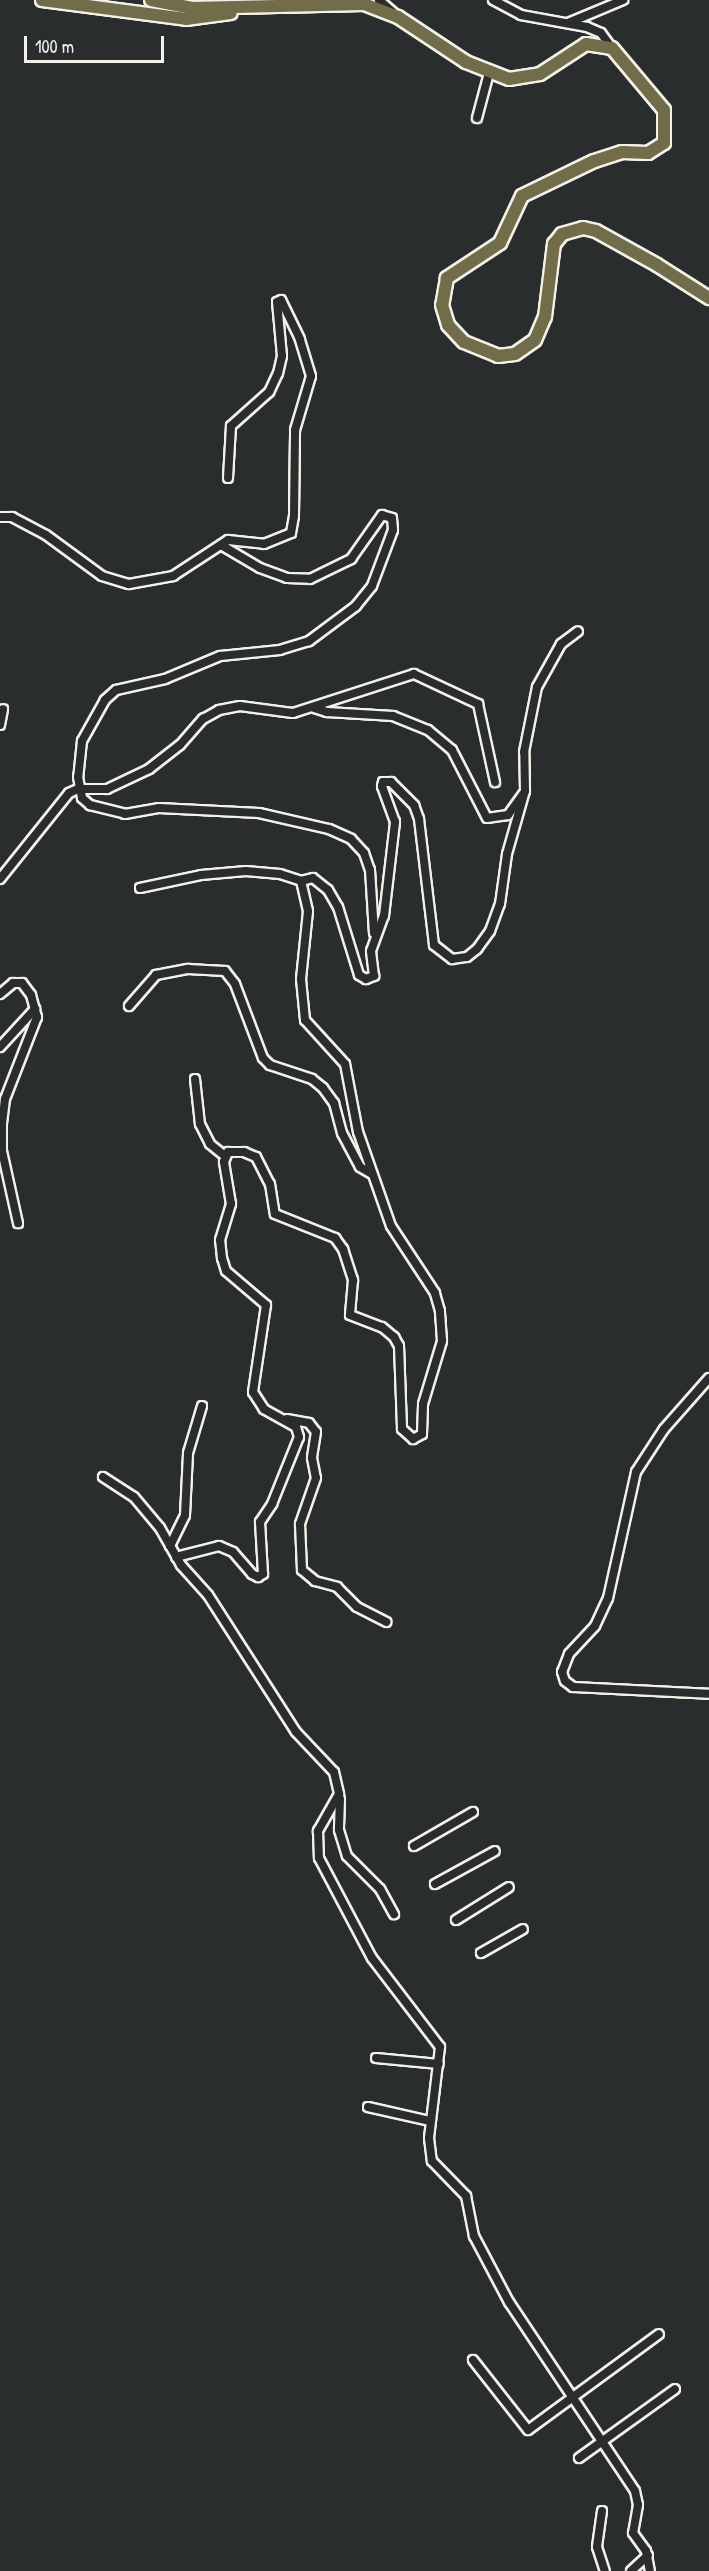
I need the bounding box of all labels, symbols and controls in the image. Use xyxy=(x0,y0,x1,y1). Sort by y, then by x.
scale bar xyxy=(27,24,166,62)
text: 100 m xyxy=(35,34,74,59)

